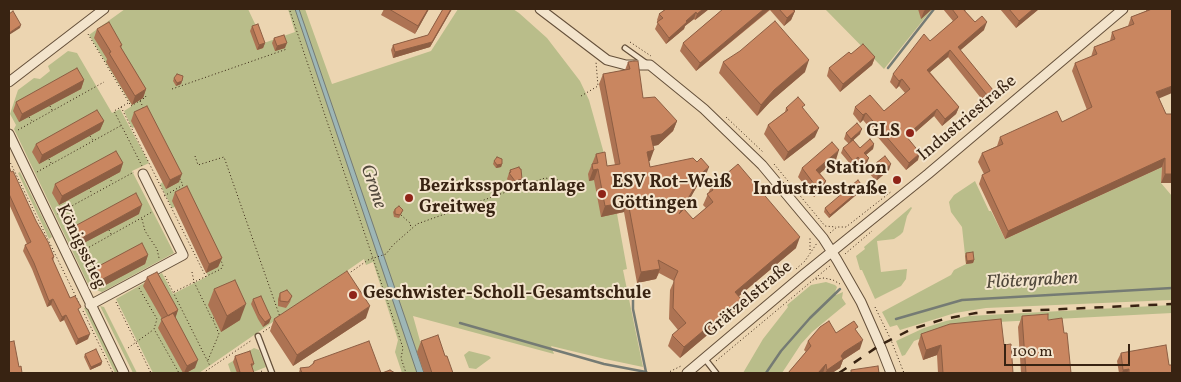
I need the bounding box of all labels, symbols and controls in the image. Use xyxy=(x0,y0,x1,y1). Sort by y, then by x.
street label: Industriestraße xyxy=(914,71,1022,167)
place label: GLS xyxy=(866,122,900,144)
marker: GLS xyxy=(904,127,916,139)
place label: Station Industriestraße xyxy=(753,159,887,202)
water label: Grone xyxy=(354,162,390,212)
place label: ESV Rot–Weìß Göttingen xyxy=(612,173,732,215)
marker: Station Industriestraße xyxy=(891,174,903,186)
place label: Bezirkssportanlage Greitweg xyxy=(419,177,585,220)
marker: ESV Rot–Weìß Göttingen xyxy=(596,188,608,200)
marker: Bezirkssportanlage Greitweg xyxy=(403,192,415,204)
street label: Königsstieg xyxy=(50,201,110,293)
street label: Grätzelstraße xyxy=(701,257,797,343)
water label: Flötergraben xyxy=(985,268,1079,296)
place label: Geschwister-Scholl-Gesamtschule xyxy=(363,284,651,306)
marker: Geschwister-Scholl-Gesamtschule xyxy=(347,289,359,301)
scale bar xyxy=(1006,334,1132,366)
text: 100 m xyxy=(1012,342,1052,363)

